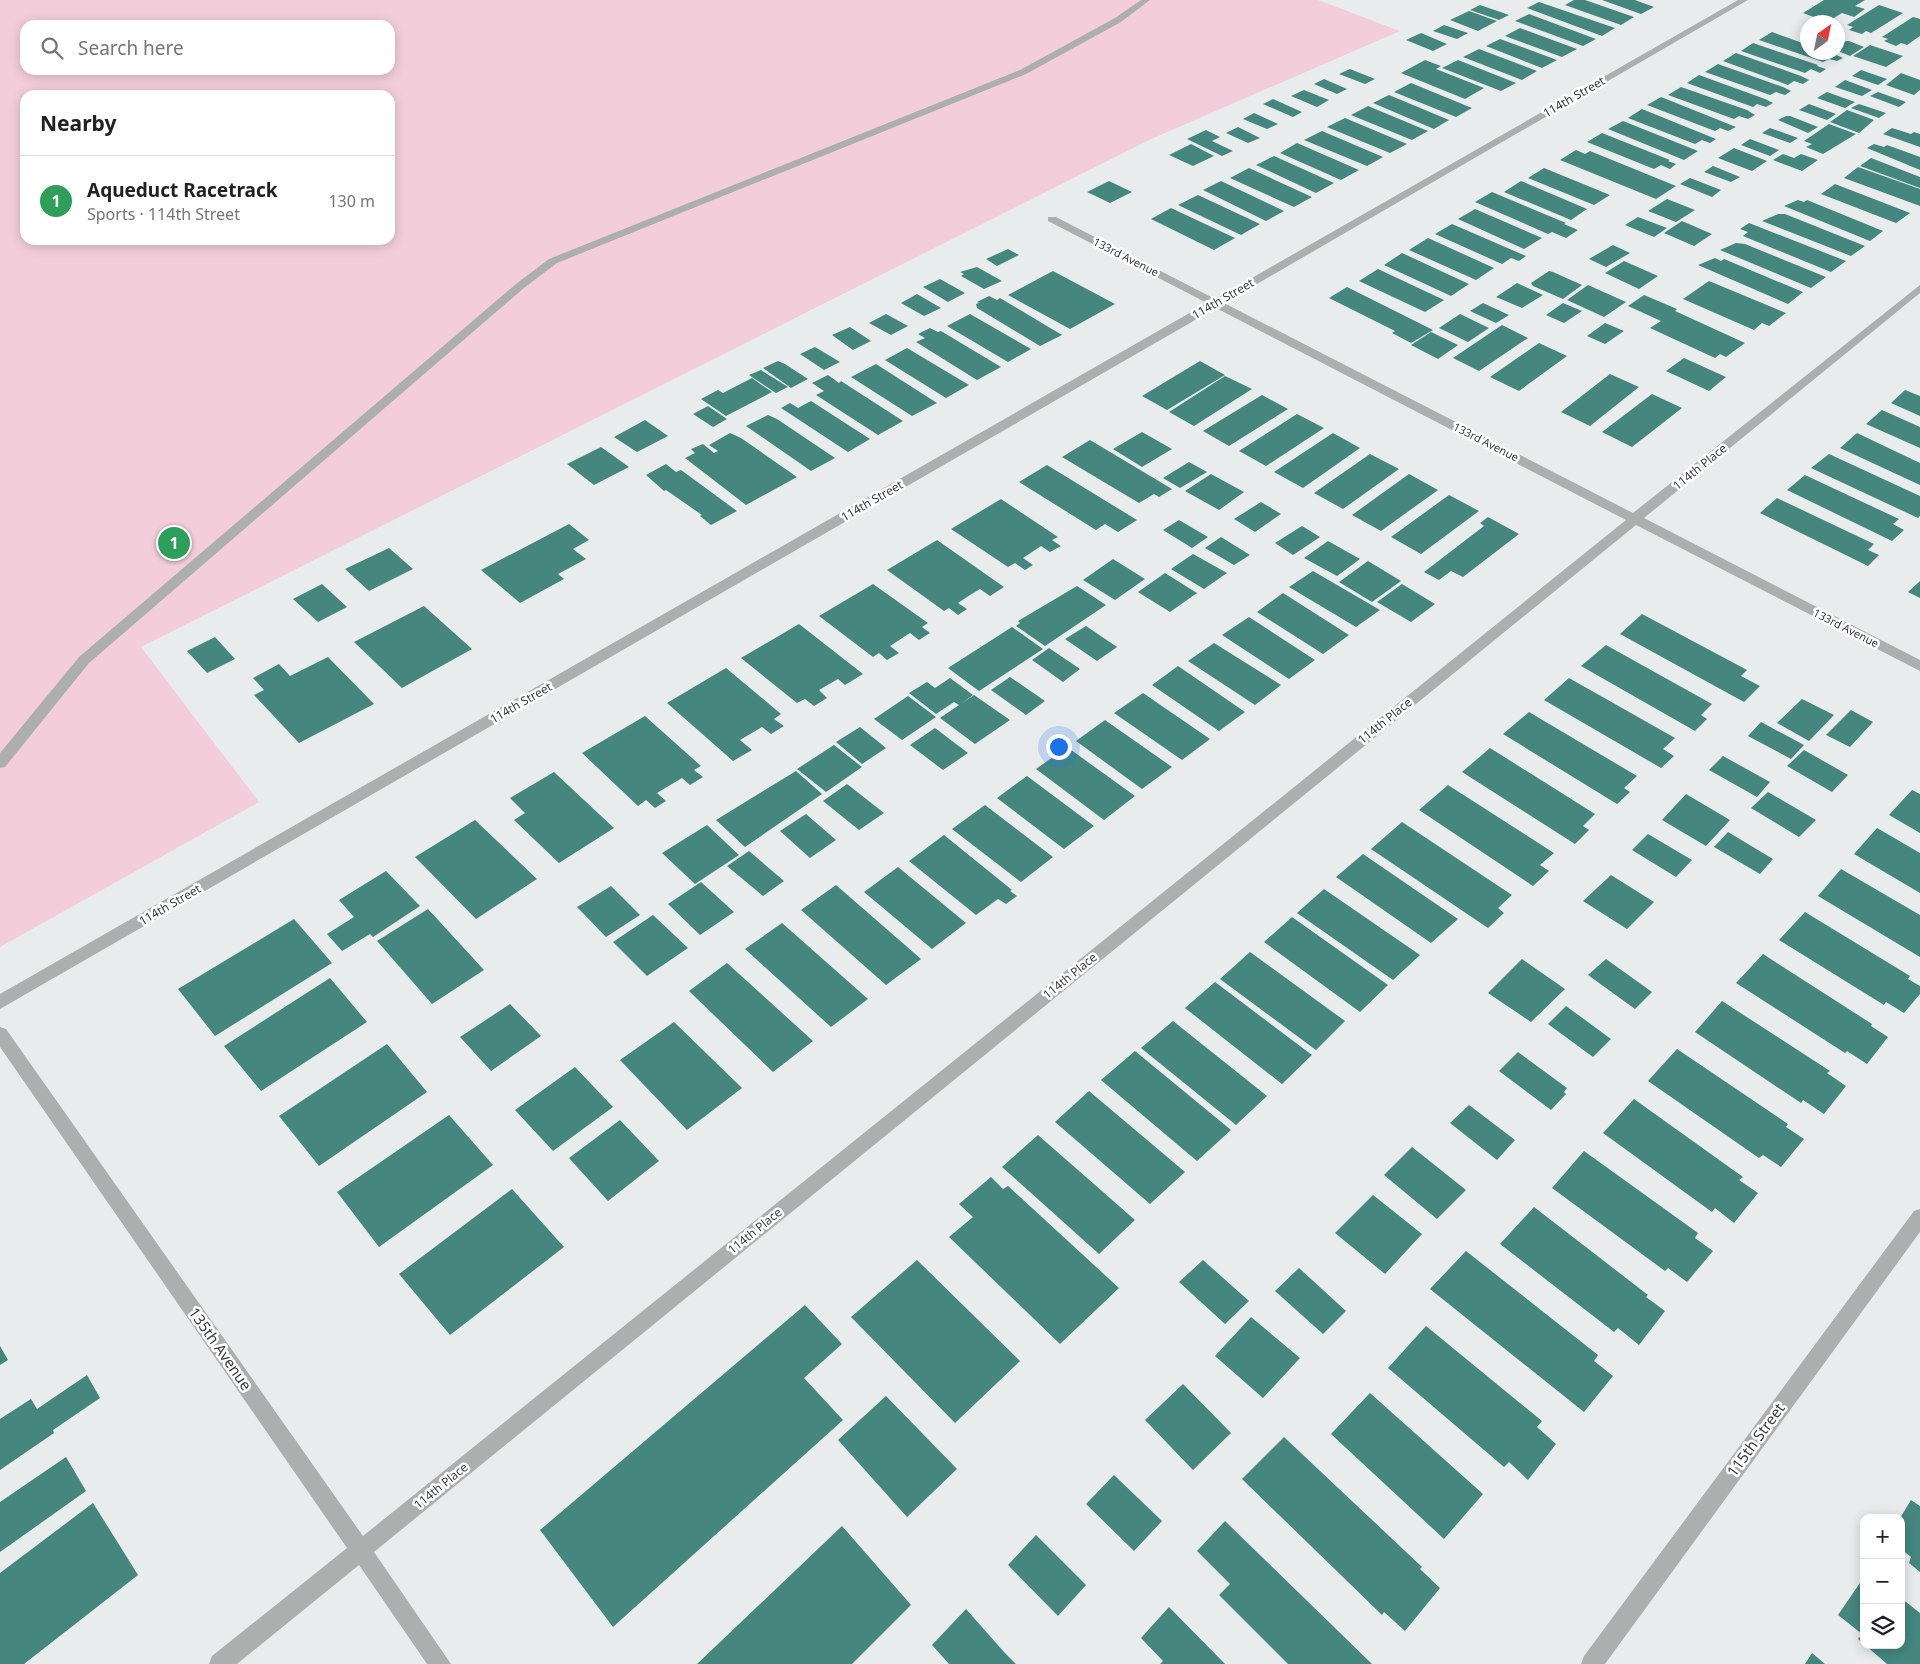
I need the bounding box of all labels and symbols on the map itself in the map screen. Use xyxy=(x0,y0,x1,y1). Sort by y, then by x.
north arrow xyxy=(1800,15,1845,60)
street label: 114th Street xyxy=(1540,72,1608,121)
street label: 133rd Avenue xyxy=(1091,234,1161,279)
street label: 114th Street xyxy=(1189,274,1257,323)
street label: 133rd Avenue xyxy=(1451,419,1521,464)
street label: 114th Place xyxy=(1669,439,1731,494)
street label: 114th Street xyxy=(838,476,906,525)
pin: 1 xyxy=(158,524,190,562)
street label: 133rd Avenue xyxy=(1811,605,1881,650)
street label: 114th Street xyxy=(487,678,555,727)
street label: 114th Place xyxy=(1354,693,1416,748)
your location xyxy=(1046,734,1072,760)
street label: 114th Street xyxy=(136,880,204,929)
street label: 114th Place xyxy=(1039,948,1101,1003)
street label: 114th Place xyxy=(724,1203,786,1258)
street label: 135th Avenue xyxy=(185,1303,257,1394)
street label: 115th Street xyxy=(1722,1398,1789,1480)
street label: 114th Place xyxy=(410,1458,472,1513)

